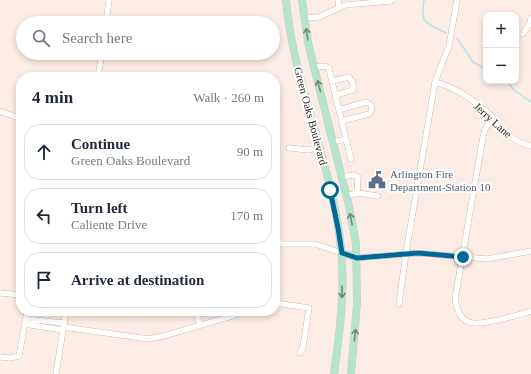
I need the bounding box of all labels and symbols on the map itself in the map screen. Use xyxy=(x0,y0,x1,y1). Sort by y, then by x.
one-way arrow xyxy=(303,28,311,41)
street label: Green Oaks Boulevard xyxy=(292,66,330,167)
one-way arrow xyxy=(314,80,322,93)
street label: Jerry Lane xyxy=(472,100,514,140)
place label: Arlington Fire Department-Station 10 xyxy=(390,168,491,193)
public building icon: Arlington Fire Department-Station 10 xyxy=(367,170,387,190)
route start xyxy=(321,181,339,199)
one-way arrow xyxy=(347,213,355,226)
route end xyxy=(454,248,472,266)
one-way arrow xyxy=(338,285,346,298)
one-way arrow xyxy=(351,329,359,342)

